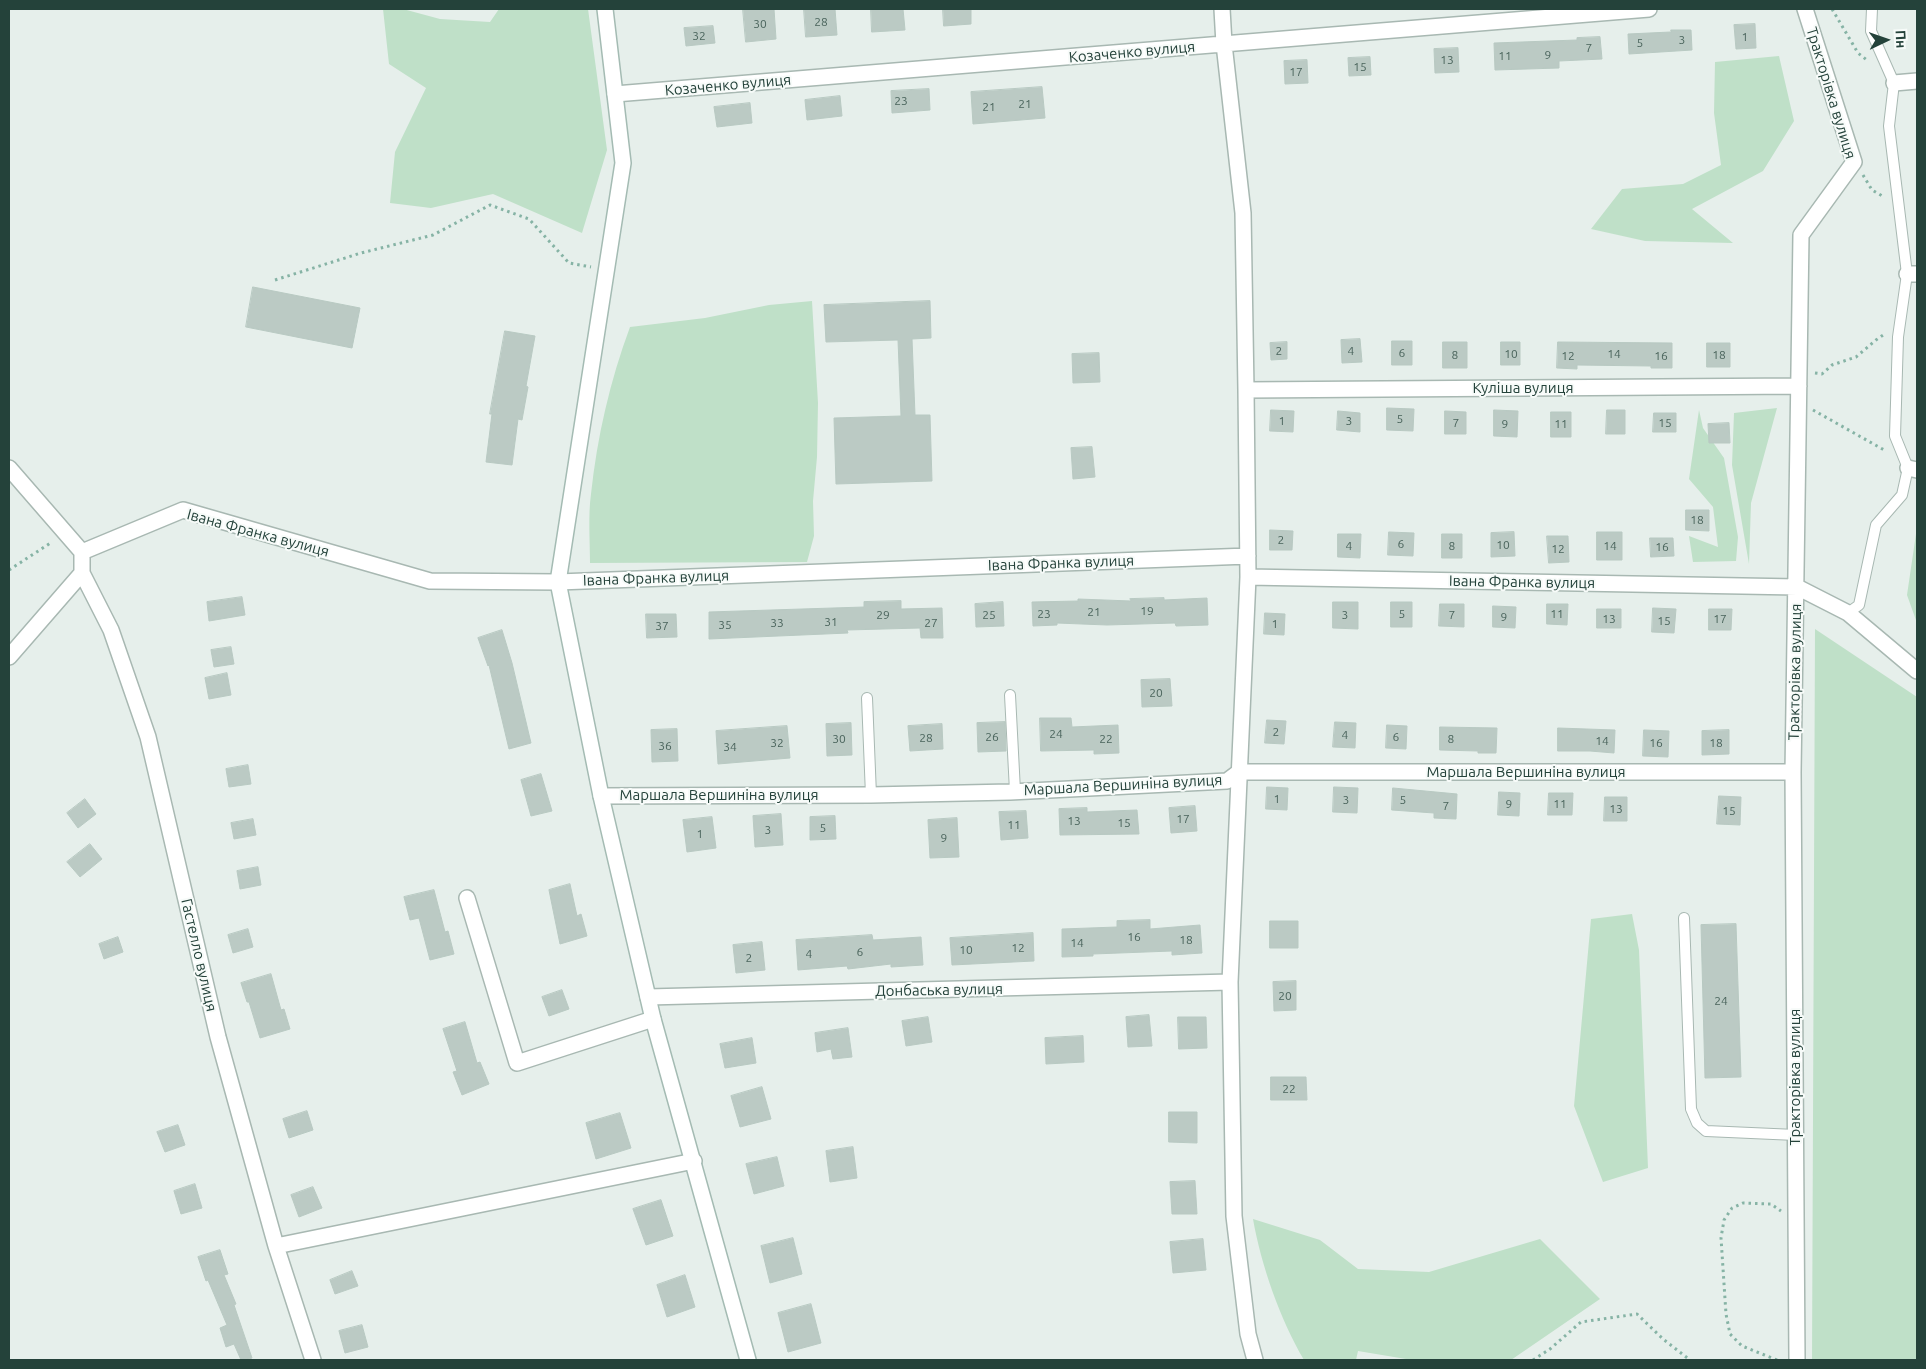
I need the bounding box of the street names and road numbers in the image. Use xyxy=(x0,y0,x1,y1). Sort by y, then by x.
street label: Тракторівка вулиця xyxy=(1802,25,1860,161)
street label: Козаченко вулиця xyxy=(1068,38,1196,66)
street label: Козаченко вулиця xyxy=(664,71,792,99)
street label: Куліша вулиця xyxy=(1473,379,1573,397)
street label: Івана Франка вулиця xyxy=(185,505,331,561)
street label: Івана Франка вулиця xyxy=(988,551,1134,575)
street label: Івана Франка вулиця xyxy=(583,566,729,590)
street label: Івана Франка вулиця xyxy=(1449,572,1595,592)
street label: Тракторівка вулиця xyxy=(1785,603,1805,741)
street label: Маршала Вершиніна вулиця xyxy=(1427,763,1625,781)
street label: Маршала Вершиніна вулиця xyxy=(1023,771,1223,799)
street label: Маршала Вершиніна вулиця xyxy=(620,786,818,804)
street label: Гастелло вулиця xyxy=(177,897,221,1013)
street label: Донбаська вулиця xyxy=(875,980,1003,1000)
street label: Тракторівка вулиця xyxy=(1786,1009,1804,1145)

